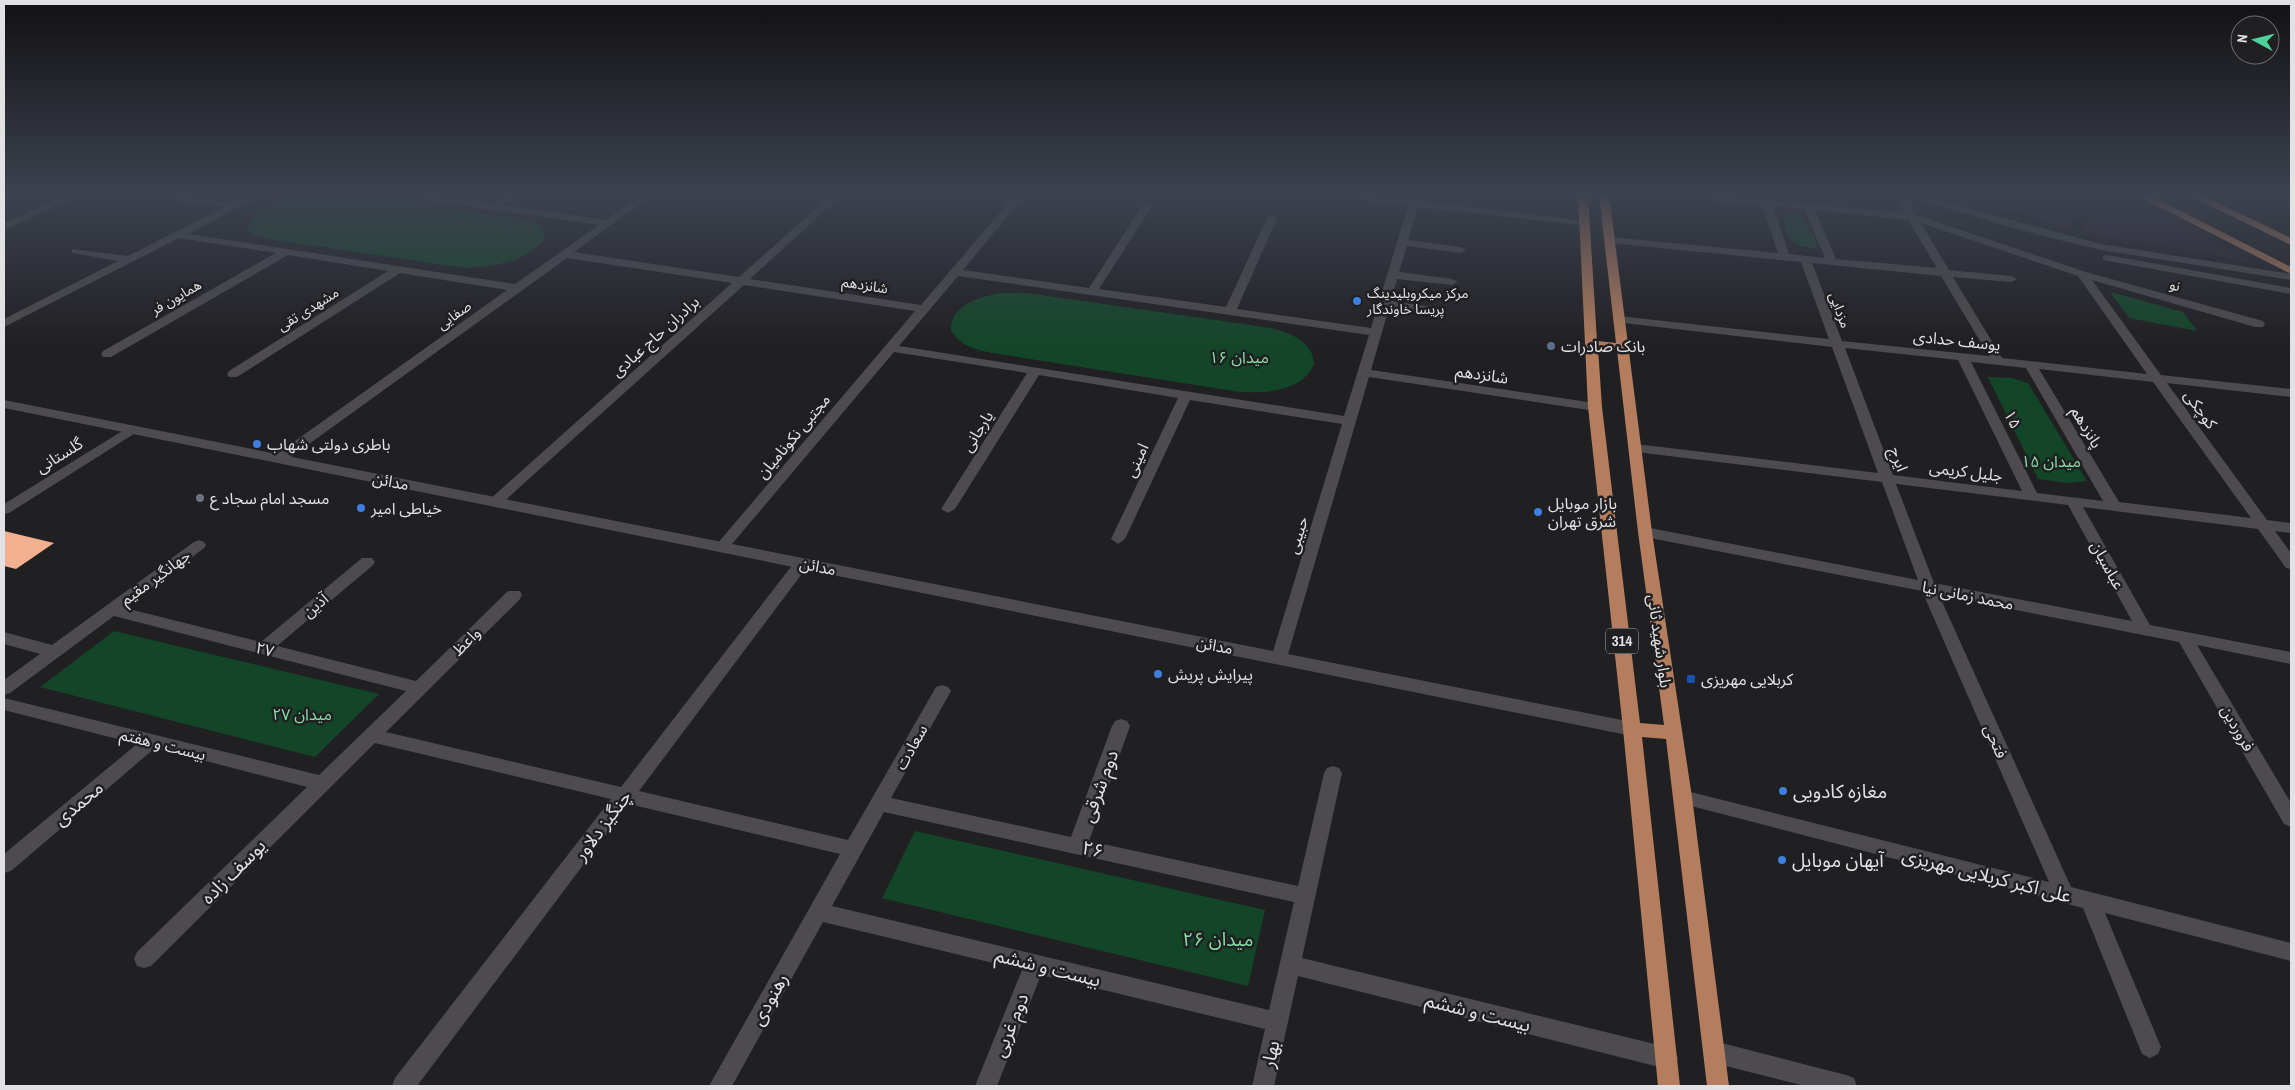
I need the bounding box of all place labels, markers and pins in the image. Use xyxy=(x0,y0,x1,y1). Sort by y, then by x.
place label: مرکز میکروبلیدینگ پریسا خاوندگار xyxy=(1366,284,1469,319)
marker: مرکز میکروبلیدینگ پریسا خاوندگار xyxy=(1351,295,1363,307)
place label: بانک صادرات xyxy=(1561,335,1645,357)
marker: بانک صادرات xyxy=(1545,340,1557,352)
place label: باطری دولتی شهاب xyxy=(267,433,390,455)
marker: باطری دولتی شهاب xyxy=(251,438,263,450)
place label: مسجد امام سجاد ع xyxy=(210,487,329,511)
marker: مسجد امام سجاد ع xyxy=(194,492,206,504)
place label: بازار موبایل شرق تهران xyxy=(1548,492,1617,532)
place label: خیاطی امیر xyxy=(370,497,442,519)
marker: خیاطی امیر xyxy=(355,502,367,514)
marker: بازار موبایل شرق تهران xyxy=(1532,506,1544,518)
place label: پیرایش پریش xyxy=(1168,663,1253,685)
marker: پیرایش پریش xyxy=(1152,668,1164,680)
place label: کربلایی مهریزی xyxy=(1701,668,1794,690)
marker: کربلایی مهریزی xyxy=(1685,673,1697,685)
place label: مغازه کادویی xyxy=(1793,778,1887,804)
marker: مغازه کادویی xyxy=(1777,785,1789,797)
place label: آیهان موبایل xyxy=(1792,847,1885,873)
marker: آیهان موبایل xyxy=(1776,854,1788,866)

